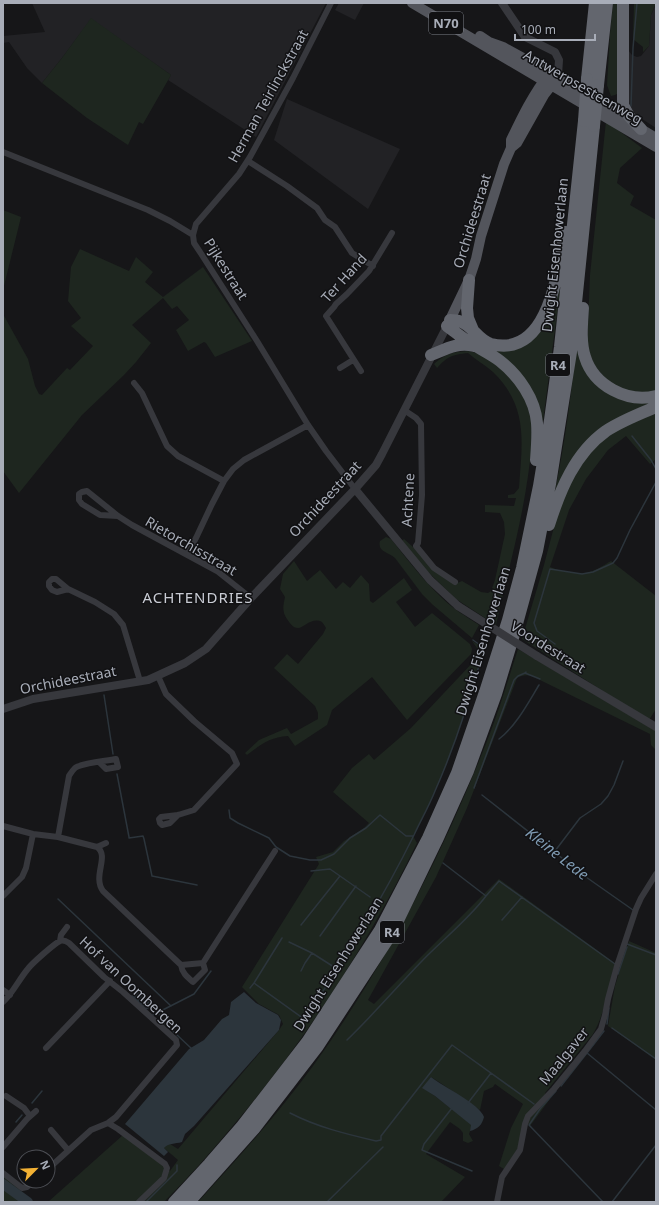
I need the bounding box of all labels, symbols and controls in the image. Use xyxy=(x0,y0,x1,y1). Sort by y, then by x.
road number: N70 xyxy=(429,12,463,34)
scale bar xyxy=(515,16,595,42)
text: 100 m xyxy=(521,21,556,38)
street label: Herman Teirlinckstraat xyxy=(223,26,312,166)
street label: Antwerpsesteenweg xyxy=(520,45,646,128)
street label: Orchideestraat xyxy=(448,171,495,270)
street label: Dwight Eisenhowerlaan xyxy=(537,177,572,333)
street label: Pijkestraat xyxy=(200,234,253,303)
street label: Ter Hand xyxy=(317,249,371,306)
road number: R4 xyxy=(546,354,570,376)
street label: Orchideestraat xyxy=(284,456,365,541)
street label: Achtene xyxy=(397,473,418,527)
street label: Rietorchisstraat xyxy=(142,512,241,580)
street label: Dwight Eisenhowerlaan xyxy=(451,564,514,718)
district label: ACHTENDRIES xyxy=(143,587,253,607)
street label: Voordestraat xyxy=(507,616,589,677)
street label: Orchideestraat xyxy=(18,661,118,698)
water label: Kleine Lede xyxy=(522,822,594,884)
street label: Dwight Eisenhowerlaan xyxy=(288,893,387,1034)
road number: R4 xyxy=(380,921,404,943)
street label: Hof van Oombergen xyxy=(76,932,187,1037)
street label: Maalgaver xyxy=(534,1023,593,1089)
north arrow xyxy=(16,1149,56,1189)
text: N xyxy=(37,1158,54,1172)

